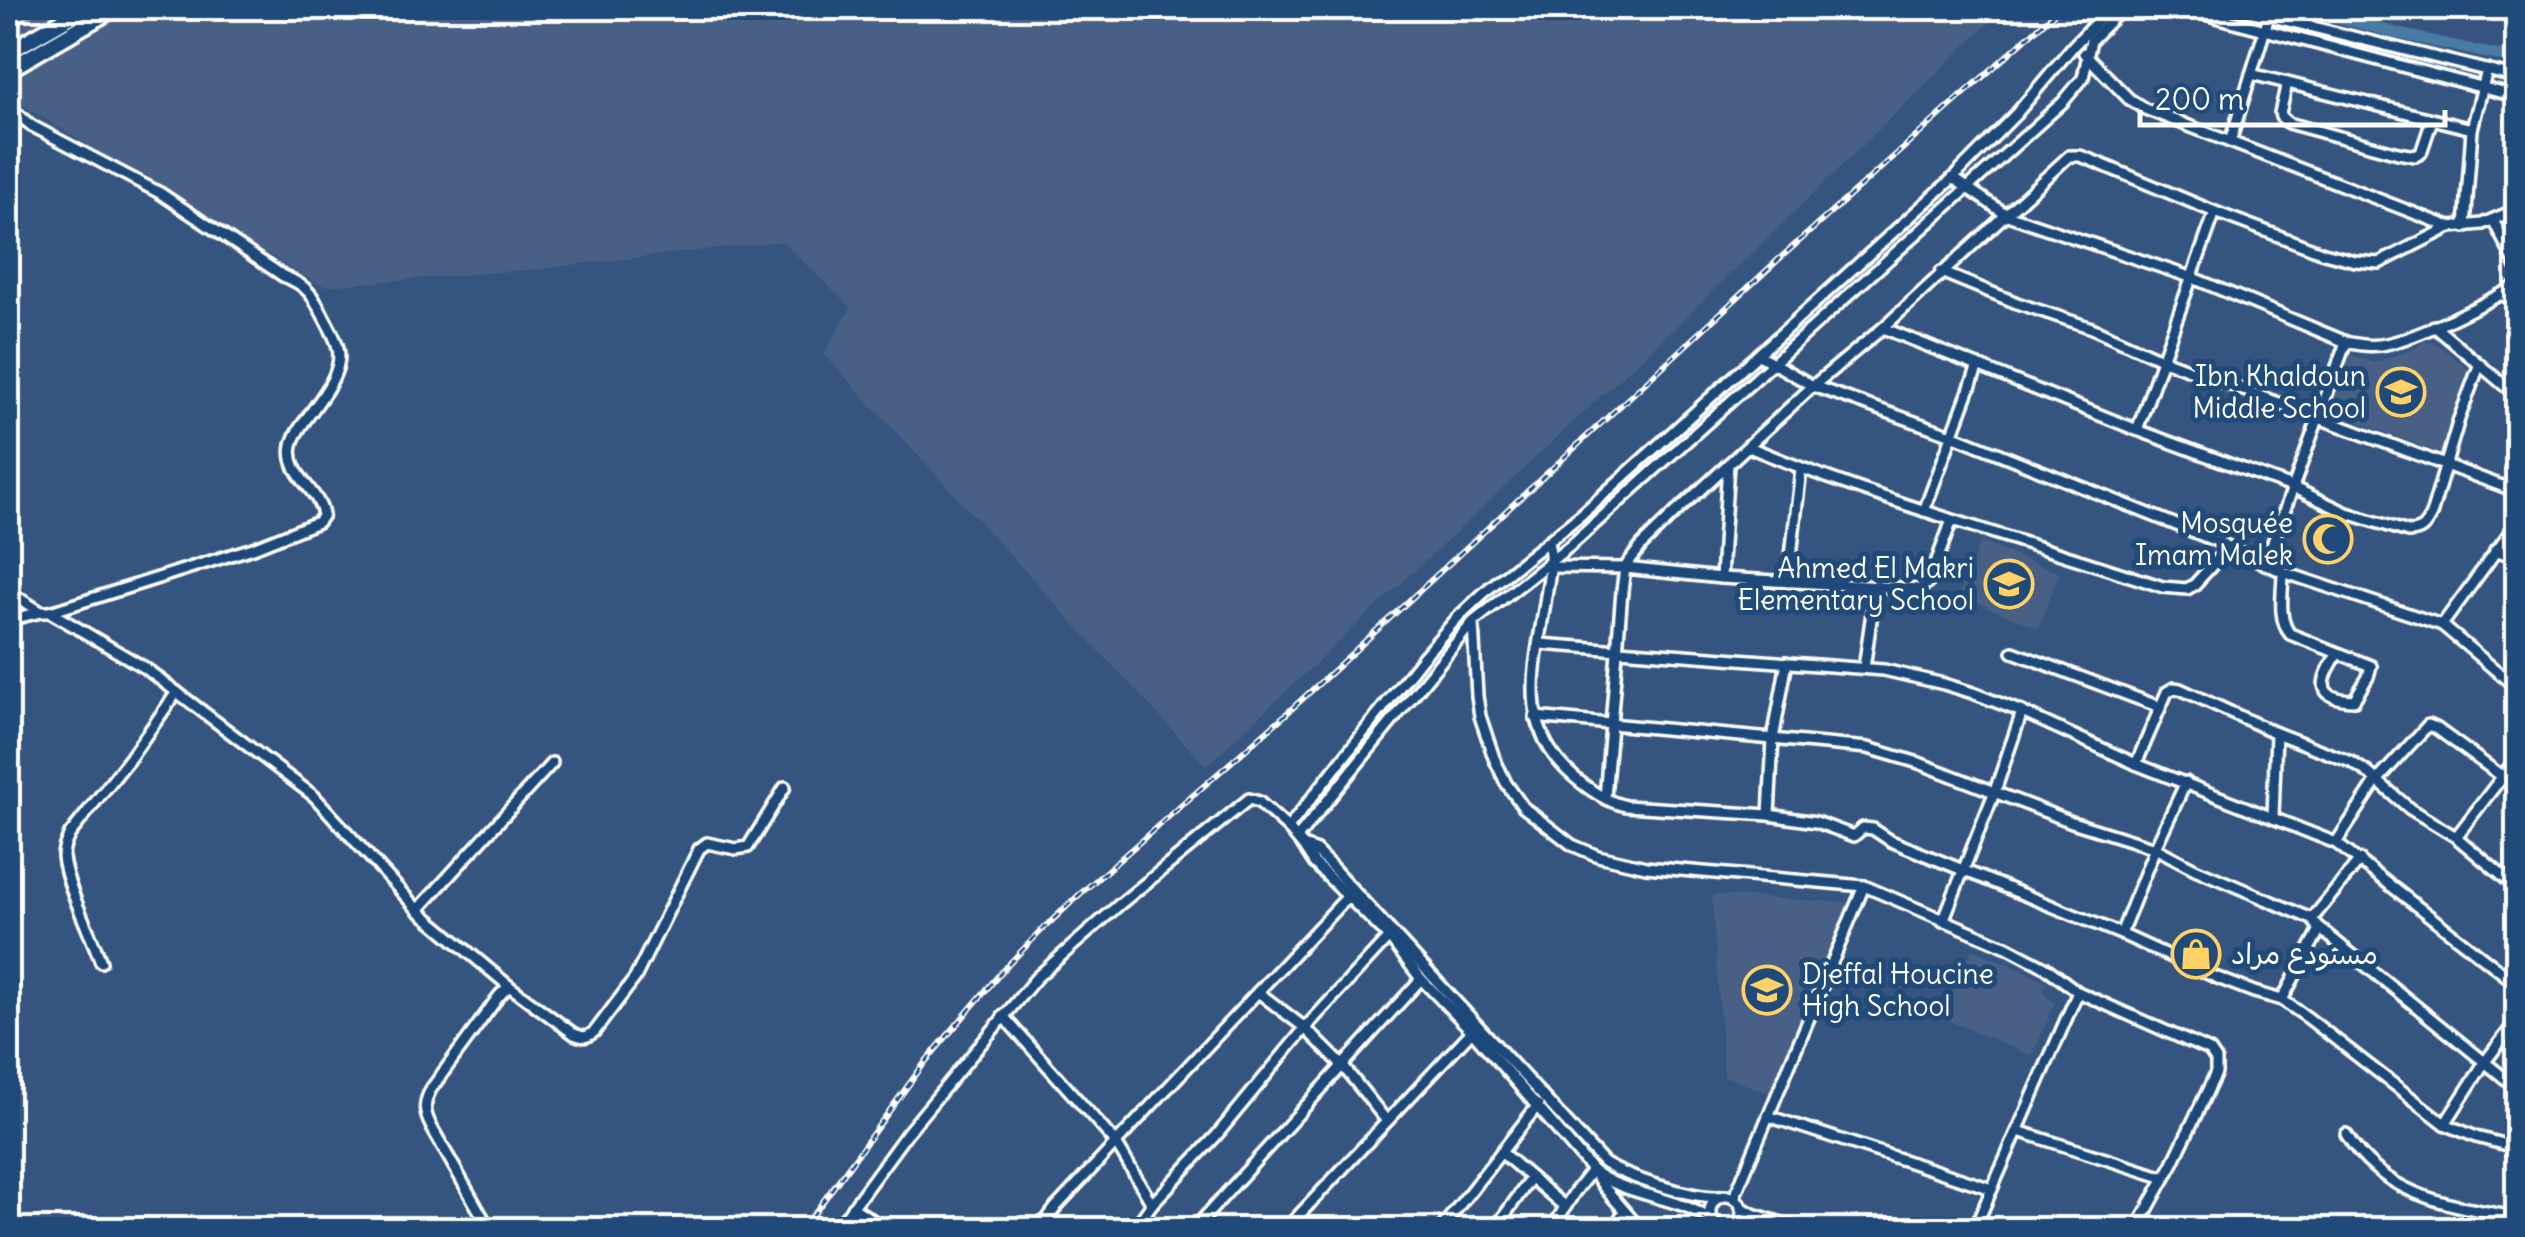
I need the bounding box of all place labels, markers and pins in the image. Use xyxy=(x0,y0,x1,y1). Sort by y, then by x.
place label: Ibn Khaldoun Middle School xyxy=(2192,358,2366,426)
school or university icon: Ibn Khaldoun Middle School xyxy=(2375,366,2427,418)
place label: Mosquée Imam Malek xyxy=(2135,505,2293,573)
mosque icon: Mosquée Imam Malek xyxy=(2302,513,2354,565)
place label: Ahmed El Makri Elementary School xyxy=(1737,550,1974,618)
school or university icon: Ahmed El Makri Elementary School xyxy=(1983,558,2035,610)
shop icon: مستودع مراد xyxy=(2170,928,2222,980)
place label: مستودع مراد xyxy=(2231,936,2378,974)
place label: Djeffal Houcine High School xyxy=(1802,956,1994,1024)
school or university icon: Djeffal Houcine High School xyxy=(1741,964,1793,1016)

